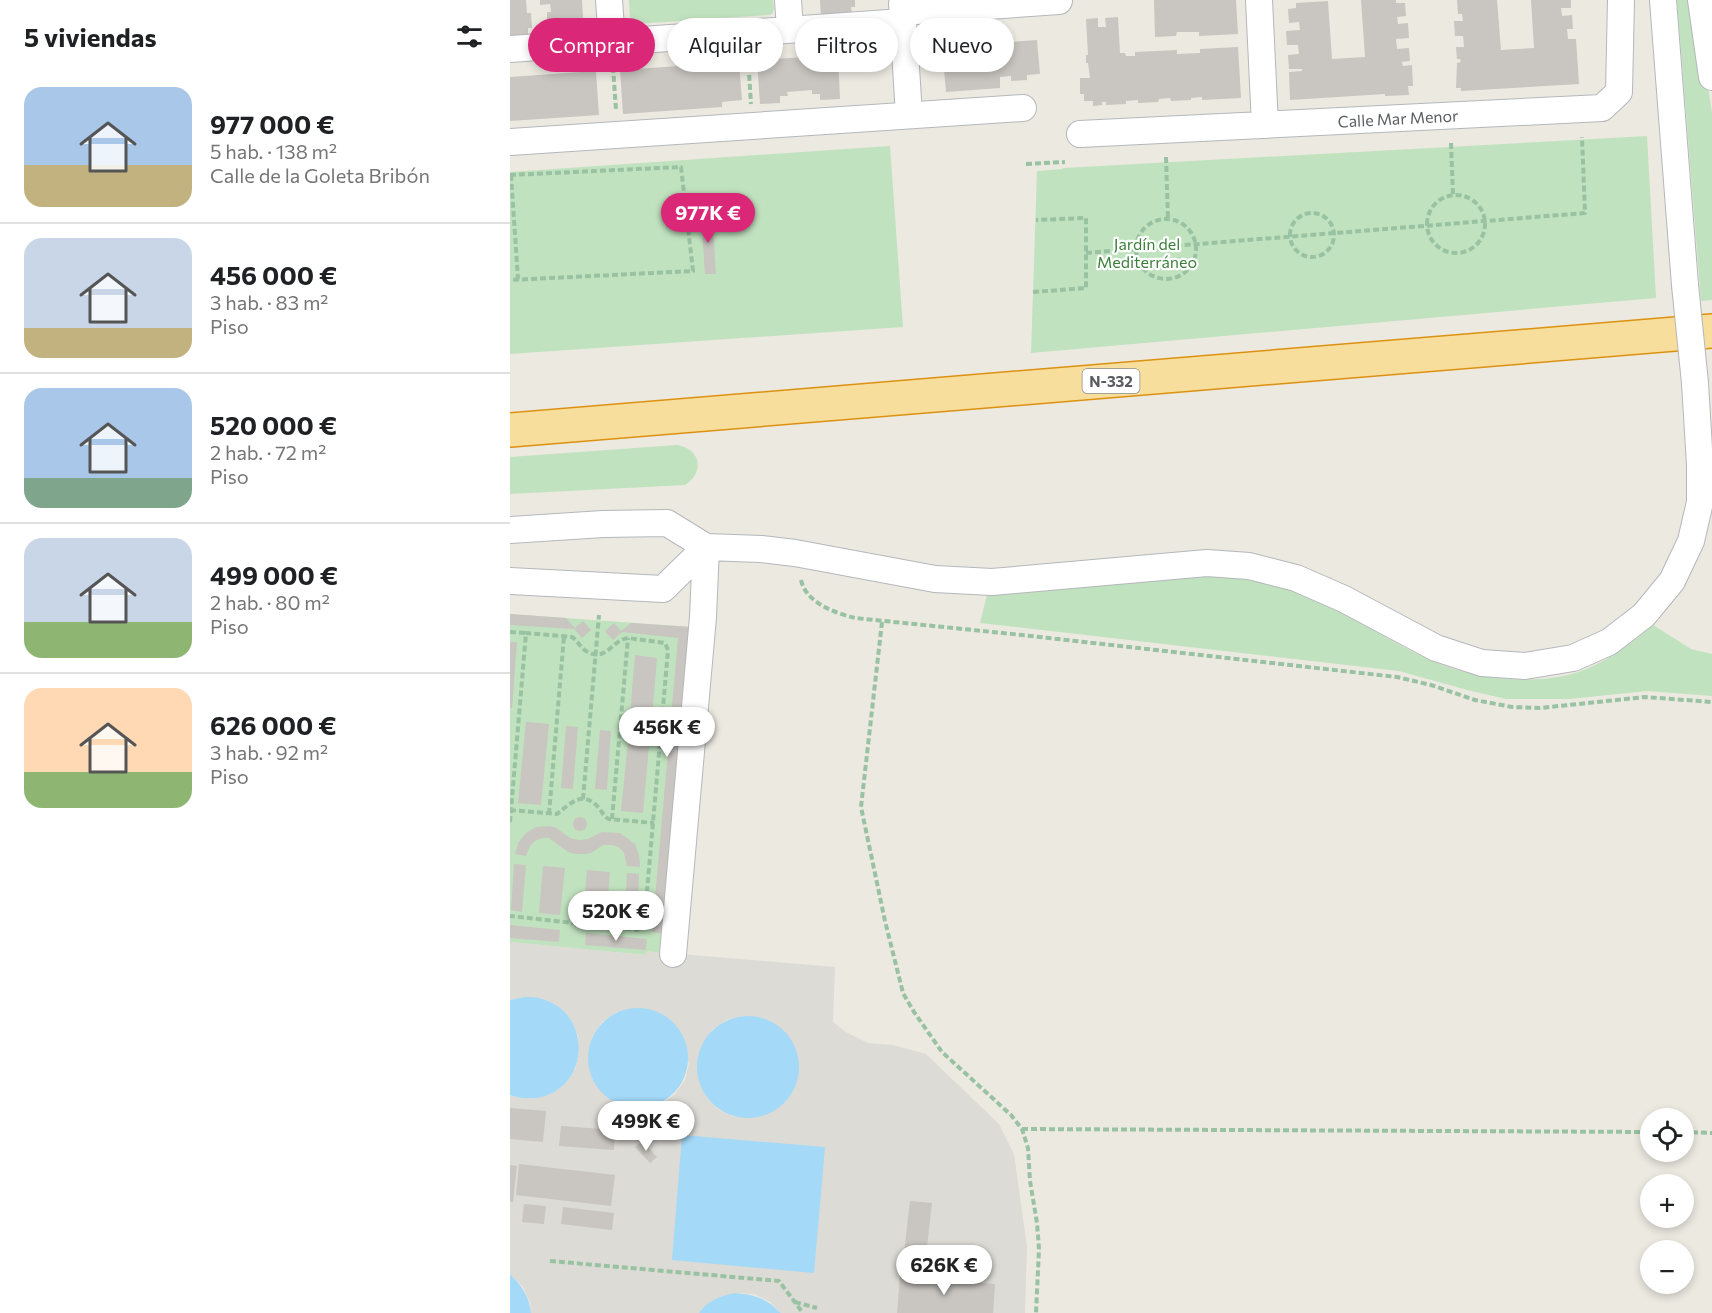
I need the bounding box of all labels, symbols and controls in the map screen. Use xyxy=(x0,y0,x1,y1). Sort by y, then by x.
chip: Comprar xyxy=(528,18,655,72)
chip: Alquilar xyxy=(667,18,783,72)
chip: Filtros xyxy=(795,18,898,72)
chip: Nuevo xyxy=(910,18,1014,72)
icon: filters xyxy=(453,20,486,53)
text: 5 viviendas xyxy=(24,21,157,52)
street label: Calle Mar Menor xyxy=(1337,105,1459,131)
text: 977 000 € xyxy=(210,108,334,139)
icon: home xyxy=(72,111,144,183)
text: 5 hab. · 138 m² xyxy=(210,139,337,163)
text: Calle de la Goleta Bribón xyxy=(210,163,430,187)
pin: 977K € xyxy=(659,193,757,244)
text: 977K € xyxy=(675,200,741,224)
park label: Jardín del Mediterráneo xyxy=(1097,234,1197,271)
text: 456 000 € xyxy=(210,259,337,290)
icon: home xyxy=(72,262,144,334)
text: 3 hab. · 83 m² xyxy=(210,290,328,314)
text: Piso xyxy=(210,314,249,338)
road number: N-332 xyxy=(1082,369,1140,393)
text: 520 000 € xyxy=(210,409,337,440)
icon: home xyxy=(72,412,144,484)
text: 2 hab. · 72 m² xyxy=(210,440,326,464)
text: Piso xyxy=(210,464,249,488)
text: 499 000 € xyxy=(210,559,338,590)
icon: home xyxy=(72,562,144,634)
text: 2 hab. · 80 m² xyxy=(210,590,330,614)
text: Piso xyxy=(210,614,249,638)
pin: 456K € xyxy=(618,707,716,758)
text: 626 000 € xyxy=(210,709,337,740)
icon: home xyxy=(72,712,144,784)
text: 456K € xyxy=(633,714,701,738)
text: 3 hab. · 92 m² xyxy=(210,740,328,764)
text: Piso xyxy=(210,764,249,788)
pin: 520K € xyxy=(567,891,665,942)
text: 520K € xyxy=(582,898,650,922)
pin: 499K € xyxy=(597,1101,695,1152)
text: 499K € xyxy=(612,1108,680,1132)
map controls xyxy=(1640,1108,1694,1294)
button: locate xyxy=(1640,1108,1694,1162)
button: + xyxy=(1640,1174,1694,1228)
button: − xyxy=(1640,1240,1694,1294)
pin: 626K € xyxy=(895,1245,993,1296)
text: 626K € xyxy=(910,1252,978,1276)

